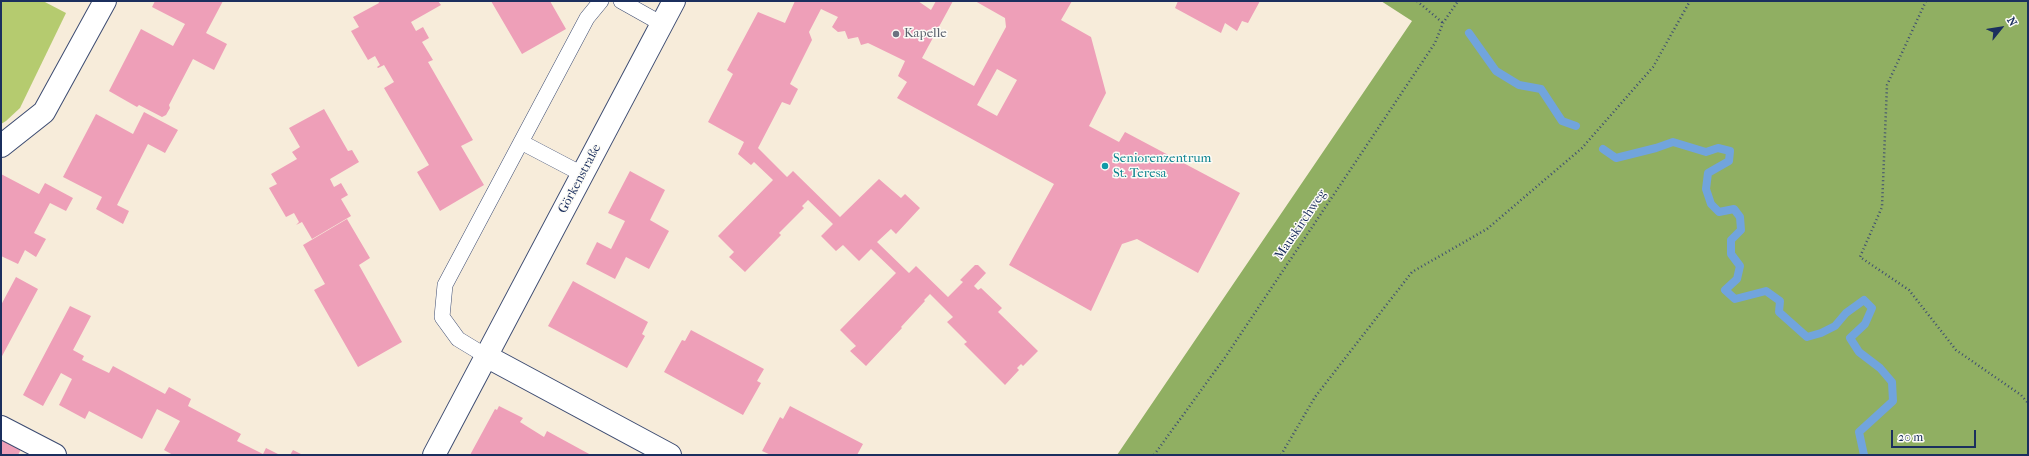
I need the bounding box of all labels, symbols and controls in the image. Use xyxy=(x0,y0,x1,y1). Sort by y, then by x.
north arrow xyxy=(1981,8,2021,48)
text: N xyxy=(2004,15,2020,29)
place label: Kapelle xyxy=(904,26,947,42)
marker: Kapelle xyxy=(891,29,901,39)
street label: Görkenstraße xyxy=(555,142,605,216)
place label: Seniorenzentrum St. Teresa xyxy=(1113,151,1211,182)
marker: Seniorenzentrum St. Teresa xyxy=(1100,161,1110,171)
street label: Mauskirchweg xyxy=(1272,187,1330,263)
scale bar xyxy=(1893,422,1978,448)
text: 20 m xyxy=(1898,430,1923,444)

